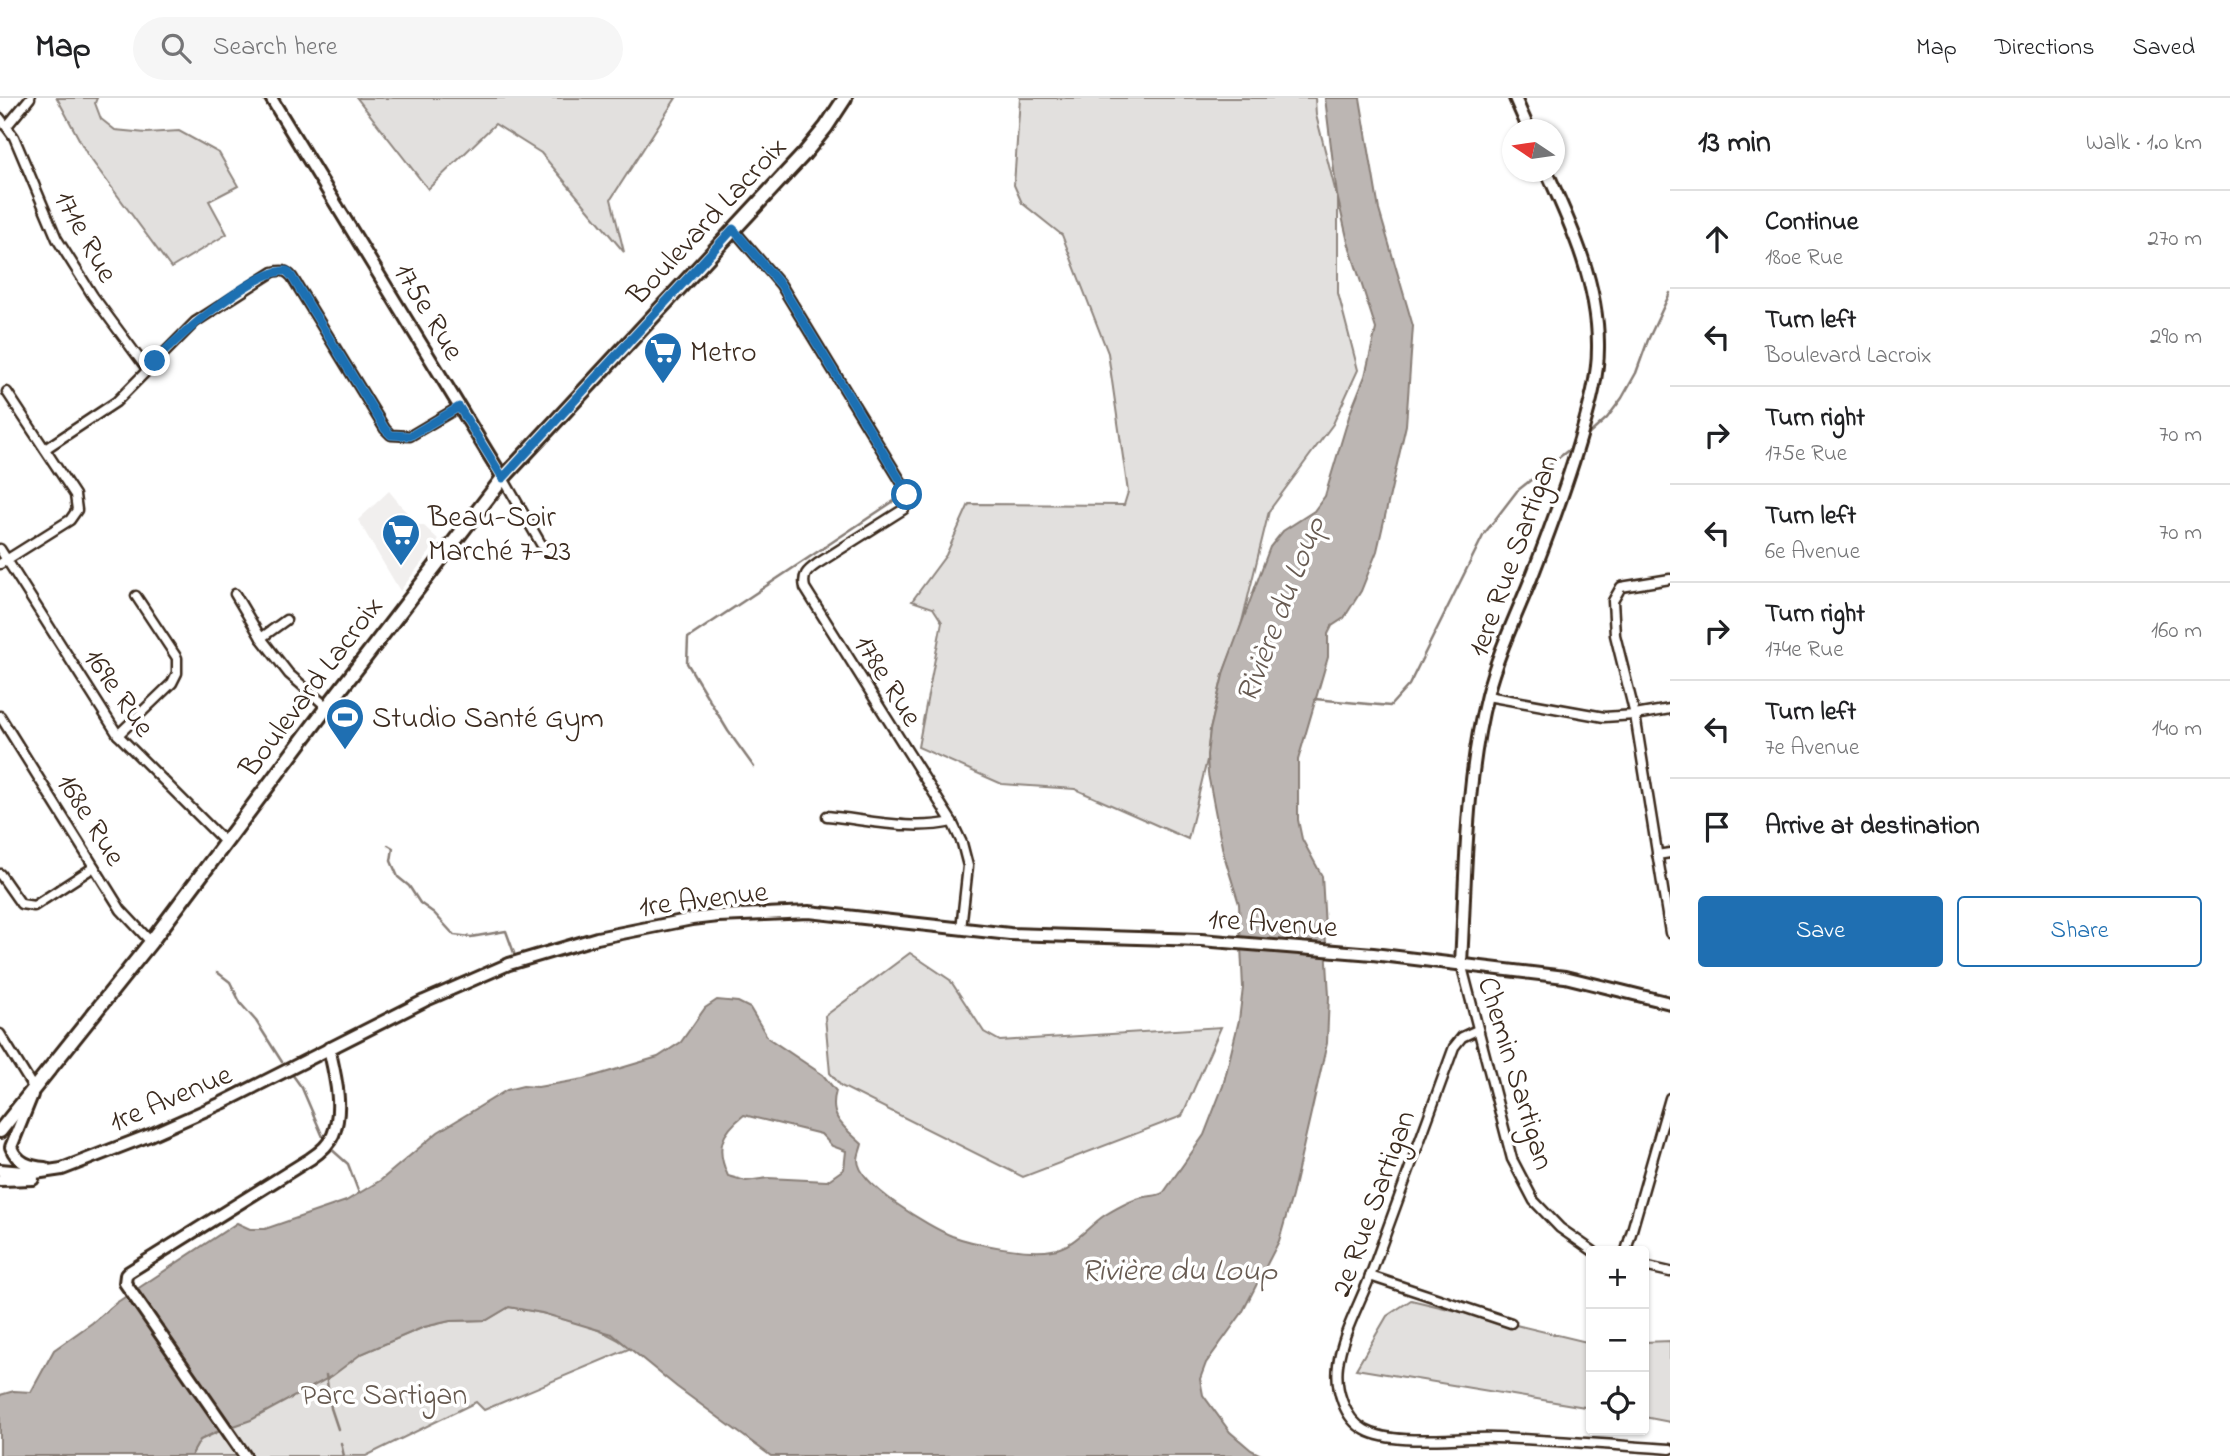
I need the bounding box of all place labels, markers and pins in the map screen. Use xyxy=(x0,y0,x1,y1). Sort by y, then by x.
supermarket icon: Metro xyxy=(642,330,684,385)
place label: Metro xyxy=(690,332,757,376)
place label: Beau-Soir Marché 7-23 xyxy=(427,497,571,575)
supermarket icon: Beau-Soir Marché 7-23 xyxy=(380,512,422,567)
sports icon: Studio Santé Gym xyxy=(324,696,366,751)
place label: Studio Santé Gym xyxy=(372,698,604,742)

